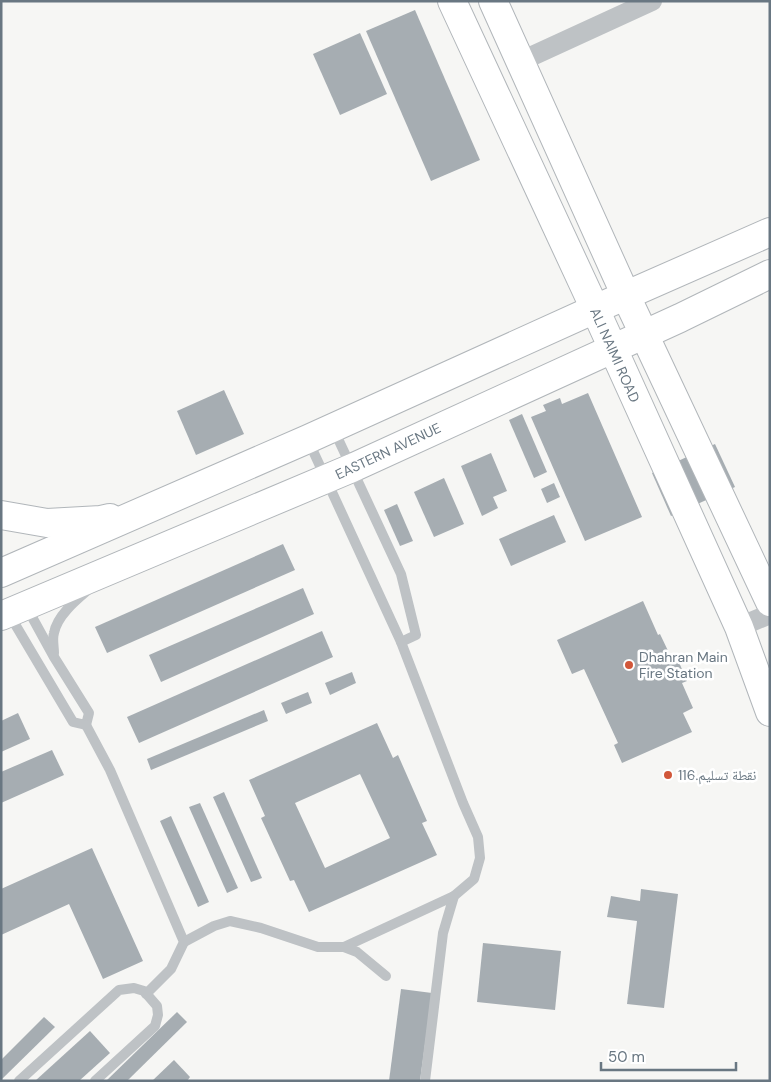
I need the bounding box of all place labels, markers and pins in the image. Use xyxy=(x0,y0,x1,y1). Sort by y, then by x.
place label: Dhahran Main Fire Station xyxy=(639,648,728,682)
marker: Dhahran Main Fire Station xyxy=(623,659,635,671)
place label: نقطة تسليم.116 xyxy=(678,766,757,785)
marker: نقطة تسليم.116 xyxy=(662,769,674,781)

